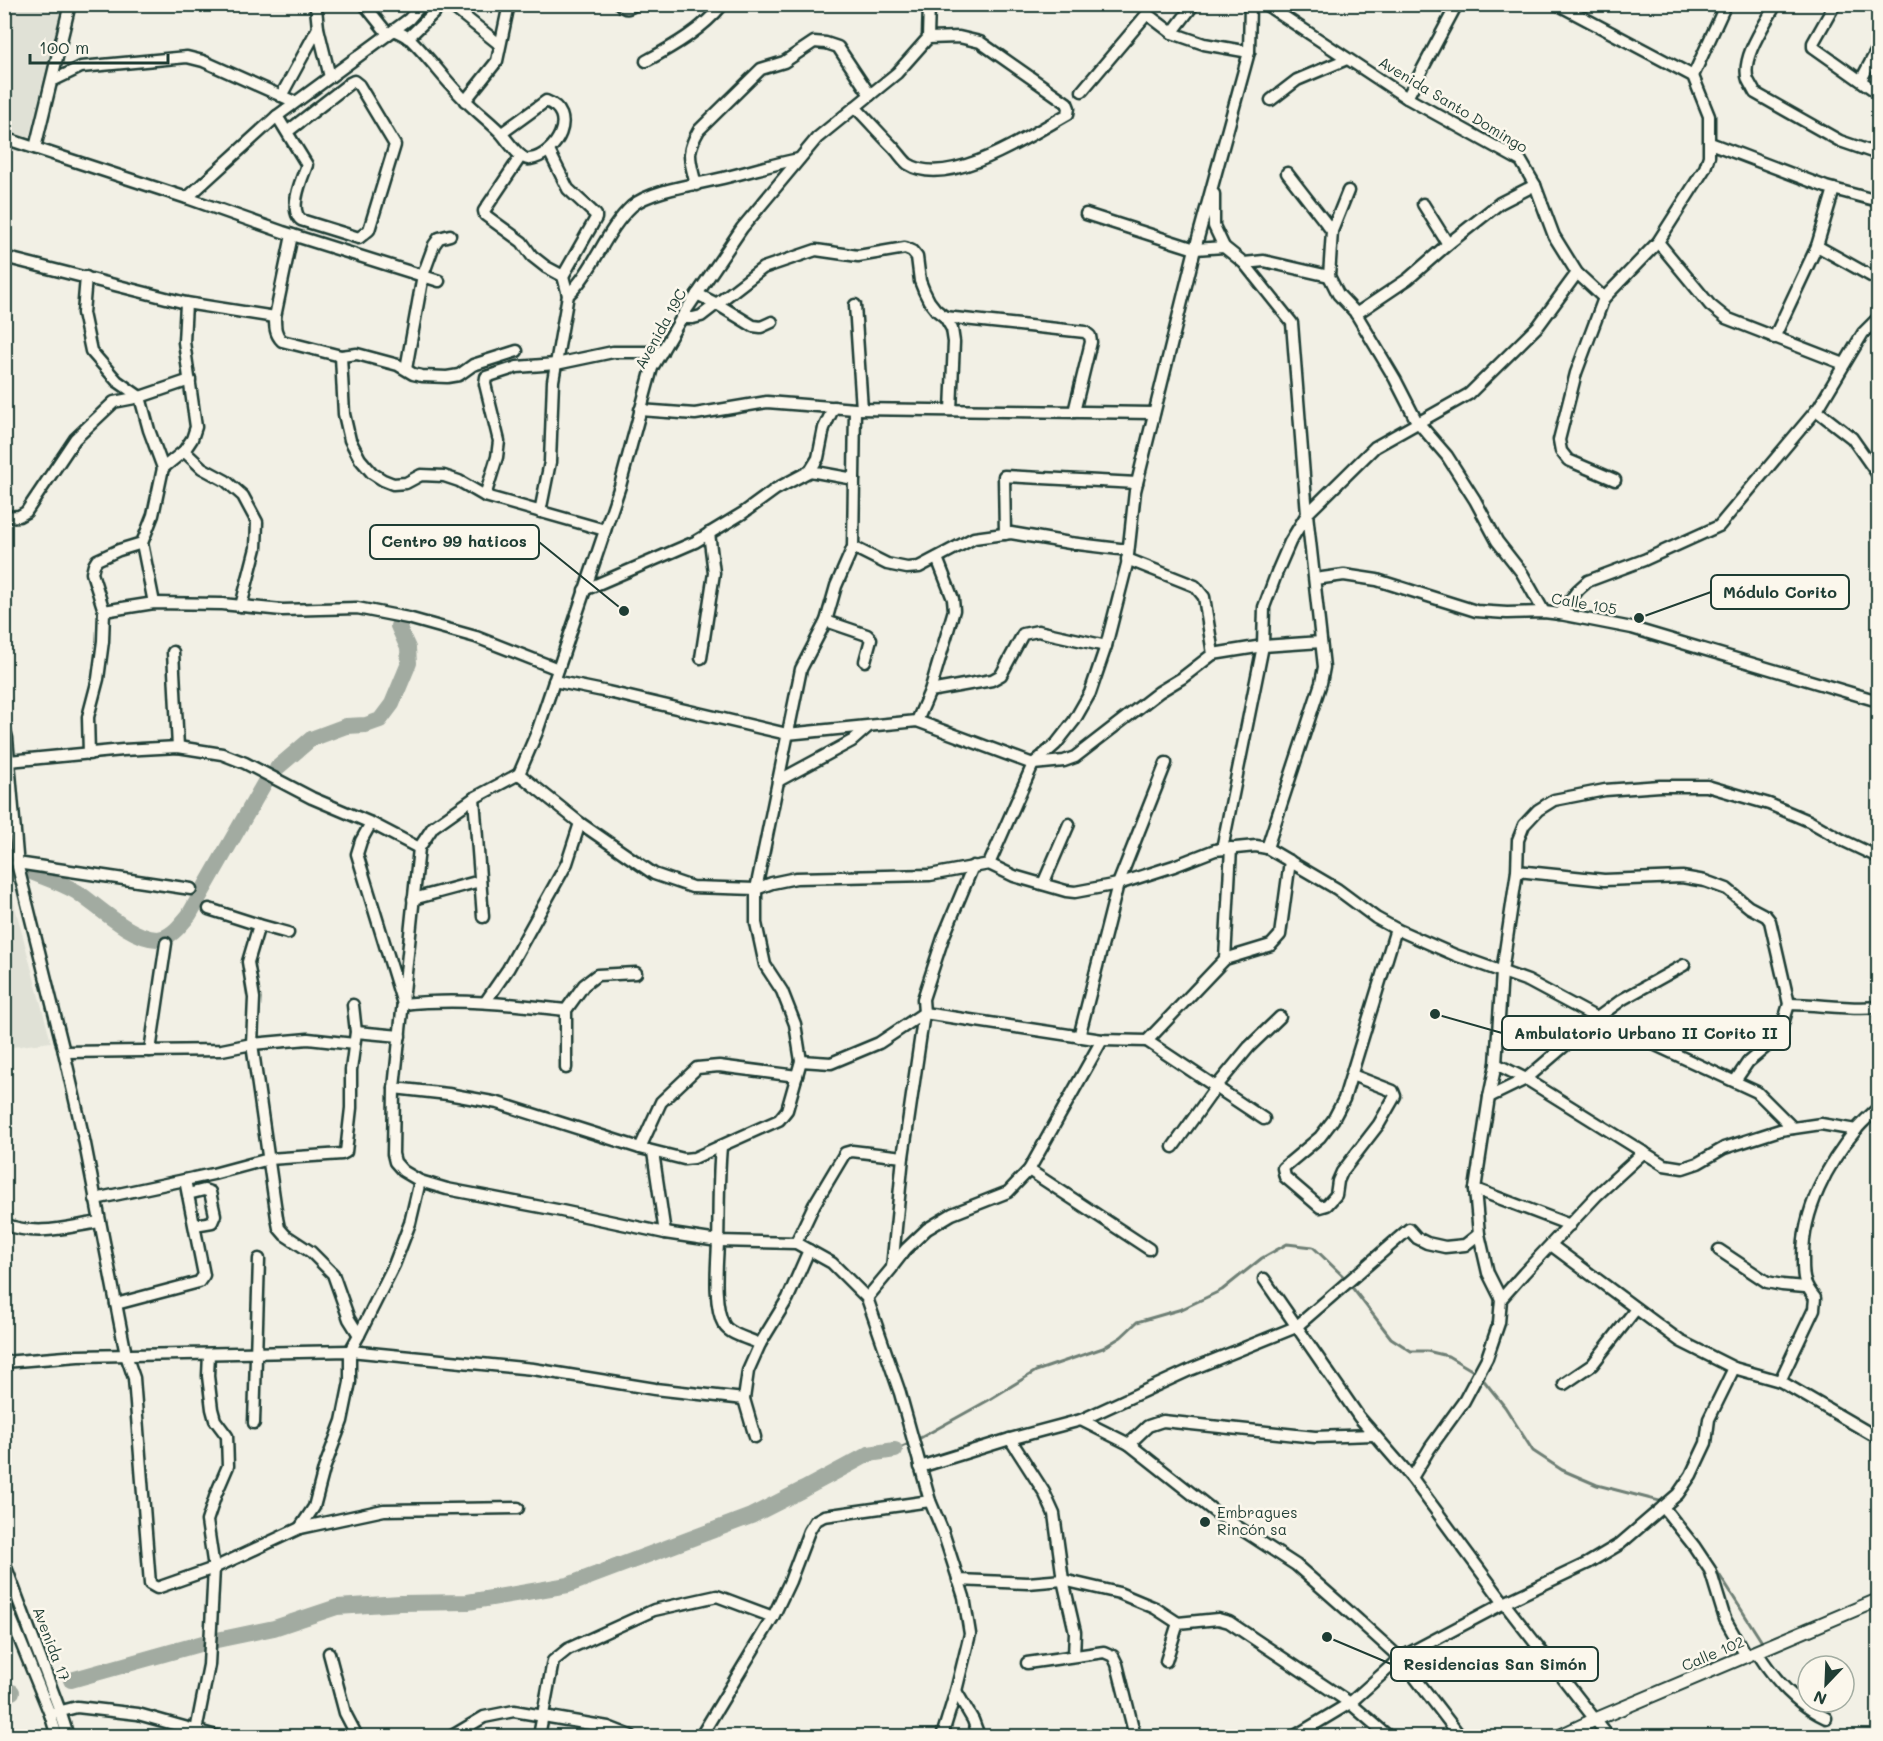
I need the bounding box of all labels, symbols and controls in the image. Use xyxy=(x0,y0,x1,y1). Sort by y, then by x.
scale bar xyxy=(30,27,168,65)
text: 100 m xyxy=(39,35,89,59)
street label: Avenida Santo Domingo xyxy=(1375,52,1532,157)
street label: Avenida 19C xyxy=(630,285,691,372)
callout: Centro 99 haticos xyxy=(370,525,539,559)
text: Centro 99 haticos xyxy=(381,530,527,551)
callout: Módulo Corito xyxy=(1711,575,1849,609)
text: Módulo Corito xyxy=(1723,581,1837,602)
street label: Calle 105 xyxy=(1550,587,1619,619)
callout: Ambulatorio Urbano II Corito II xyxy=(1502,1016,1790,1050)
text: Ambulatorio Urbano II Corito II xyxy=(1514,1022,1778,1043)
place label: Embragues Rincón sa xyxy=(1217,1502,1297,1539)
marker: Embragues Rincón sa xyxy=(1198,1515,1212,1529)
street label: Avenida 17 xyxy=(29,1604,75,1683)
street label: Calle 102 xyxy=(1678,1631,1747,1675)
callout: Residencias San Simón xyxy=(1391,1647,1598,1681)
text: Residencias San Simón xyxy=(1403,1653,1587,1674)
north arrow xyxy=(1796,1654,1856,1714)
text: N xyxy=(1810,1686,1830,1710)

